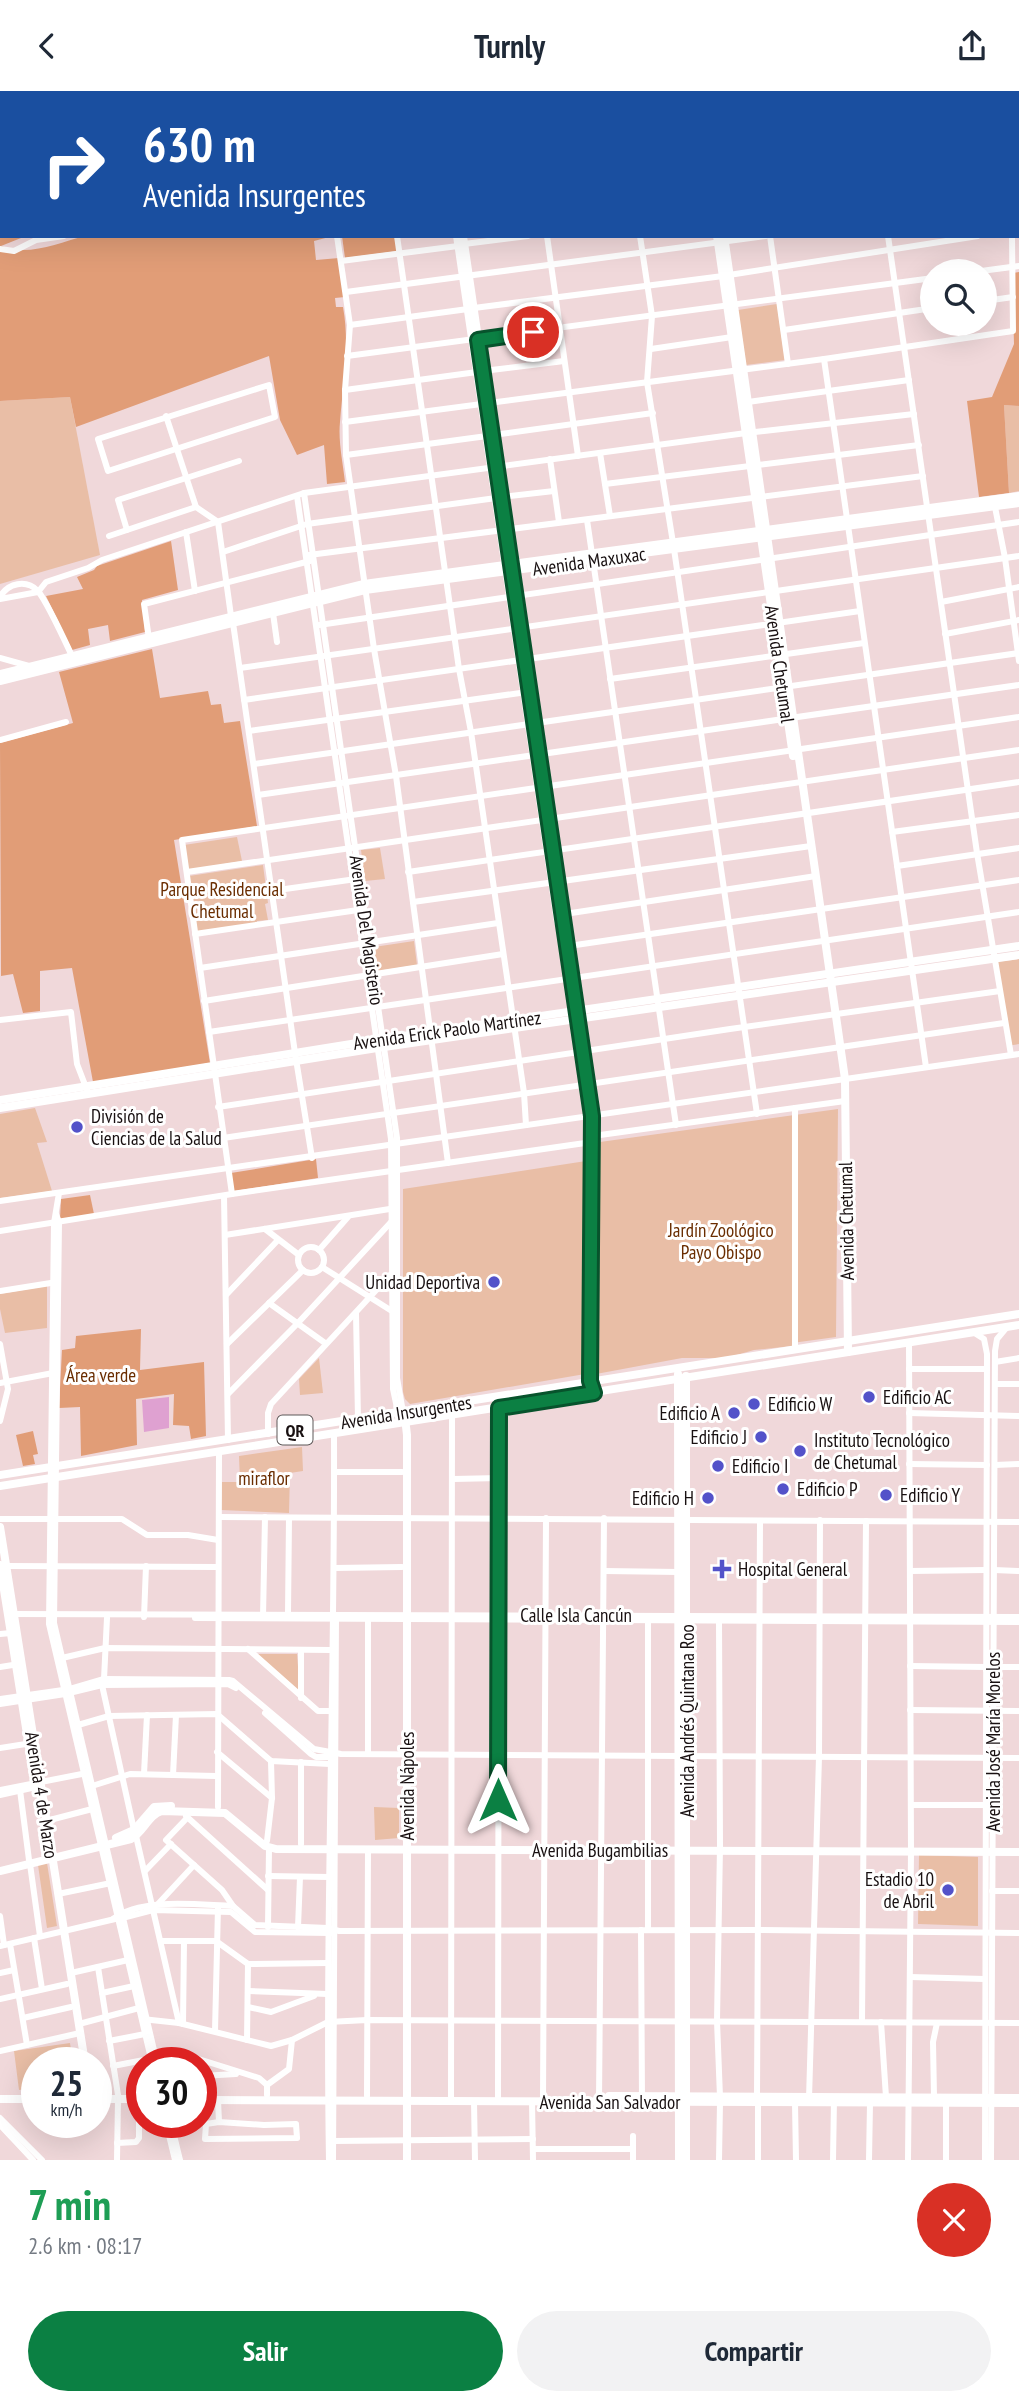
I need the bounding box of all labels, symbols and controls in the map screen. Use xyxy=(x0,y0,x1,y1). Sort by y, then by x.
text: Turnly xyxy=(474,25,545,67)
icon: back xyxy=(28,27,66,65)
icon: share xyxy=(953,27,991,65)
text: 630 m xyxy=(143,112,256,176)
icon: right xyxy=(28,119,119,210)
text: Avenida Insurgentes xyxy=(143,174,366,216)
map controls xyxy=(920,259,997,336)
button: search xyxy=(920,259,997,336)
pin xyxy=(503,302,563,362)
icon: arrive xyxy=(514,313,552,351)
street label: Avenida Maxuxac xyxy=(531,541,647,581)
street label: Avenida Chetumal xyxy=(760,604,800,725)
street label: Avenida Del Magisterio xyxy=(345,853,389,1007)
park label: Parque Residencial Chetumal xyxy=(160,877,284,923)
street label: Avenida Erick Paolo Martínez xyxy=(352,1005,543,1055)
place label: División de Ciencias de la Salud xyxy=(91,1104,222,1150)
marker: División de Ciencias de la Salud xyxy=(69,1119,85,1135)
street label: Avenida Chetumal xyxy=(833,1161,859,1281)
park label: Jardín Zoológico Payo Obispo xyxy=(667,1218,774,1264)
place label: Unidad Deportiva xyxy=(365,1270,480,1294)
marker: Unidad Deportiva xyxy=(486,1274,502,1290)
park label: Área verde xyxy=(66,1363,136,1387)
place label: Edificio AC xyxy=(883,1385,952,1409)
marker: Edificio AC xyxy=(861,1389,877,1405)
street label: Avenida Insurgentes xyxy=(339,1390,473,1434)
place label: Edificio W xyxy=(768,1392,833,1416)
marker: Edificio W xyxy=(746,1396,762,1412)
place label: Edificio A xyxy=(660,1401,720,1425)
marker: Edificio A xyxy=(726,1405,742,1421)
road number: QR xyxy=(278,1415,312,1445)
place label: Edificio J xyxy=(690,1425,747,1449)
place label: Instituto Tecnológico de Chetumal xyxy=(814,1428,950,1474)
marker: Edificio J xyxy=(753,1429,769,1445)
marker: Instituto Tecnológico de Chetumal xyxy=(792,1443,808,1459)
place label: Edificio I xyxy=(732,1454,788,1478)
marker: Edificio I xyxy=(710,1458,726,1474)
park label: miraflor xyxy=(238,1466,291,1490)
place label: Edificio P xyxy=(797,1477,858,1501)
marker: Edificio P xyxy=(775,1481,791,1497)
place label: Edificio Y xyxy=(900,1483,960,1507)
place label: Edificio H xyxy=(632,1486,694,1510)
marker: Edificio Y xyxy=(878,1487,894,1503)
marker: Edificio H xyxy=(700,1490,716,1506)
place label: Hospital General xyxy=(738,1557,848,1581)
marker: Hospital General xyxy=(712,1559,732,1579)
street label: Calle Isla Cancún xyxy=(520,1603,632,1627)
street label: Avenida Andrés Quintana Roo xyxy=(675,1624,699,1818)
street label: Avenida José María Morelos xyxy=(981,1652,1005,1832)
street label: Avenida 4 de Marzo xyxy=(20,1730,64,1860)
street label: Avenida Nápoles xyxy=(395,1732,419,1840)
position arrow xyxy=(461,1763,535,1837)
street label: Avenida Bugambilias xyxy=(532,1838,668,1862)
place label: Estadio 10 de Abril xyxy=(865,1867,935,1913)
marker: Estadio 10 de Abril xyxy=(940,1882,956,1898)
speed limit sign: 30 xyxy=(126,2047,217,2138)
text: 25 xyxy=(50,2060,83,2106)
street label: Avenida San Salvador xyxy=(540,2090,681,2114)
text: km/h xyxy=(51,2098,82,2121)
text: 7 min xyxy=(28,2177,111,2232)
button: close xyxy=(917,2183,991,2257)
text: 2.6 km · 08:17 xyxy=(28,2231,142,2260)
button: Salir xyxy=(28,2311,503,2391)
button: Compartir xyxy=(517,2311,991,2391)

